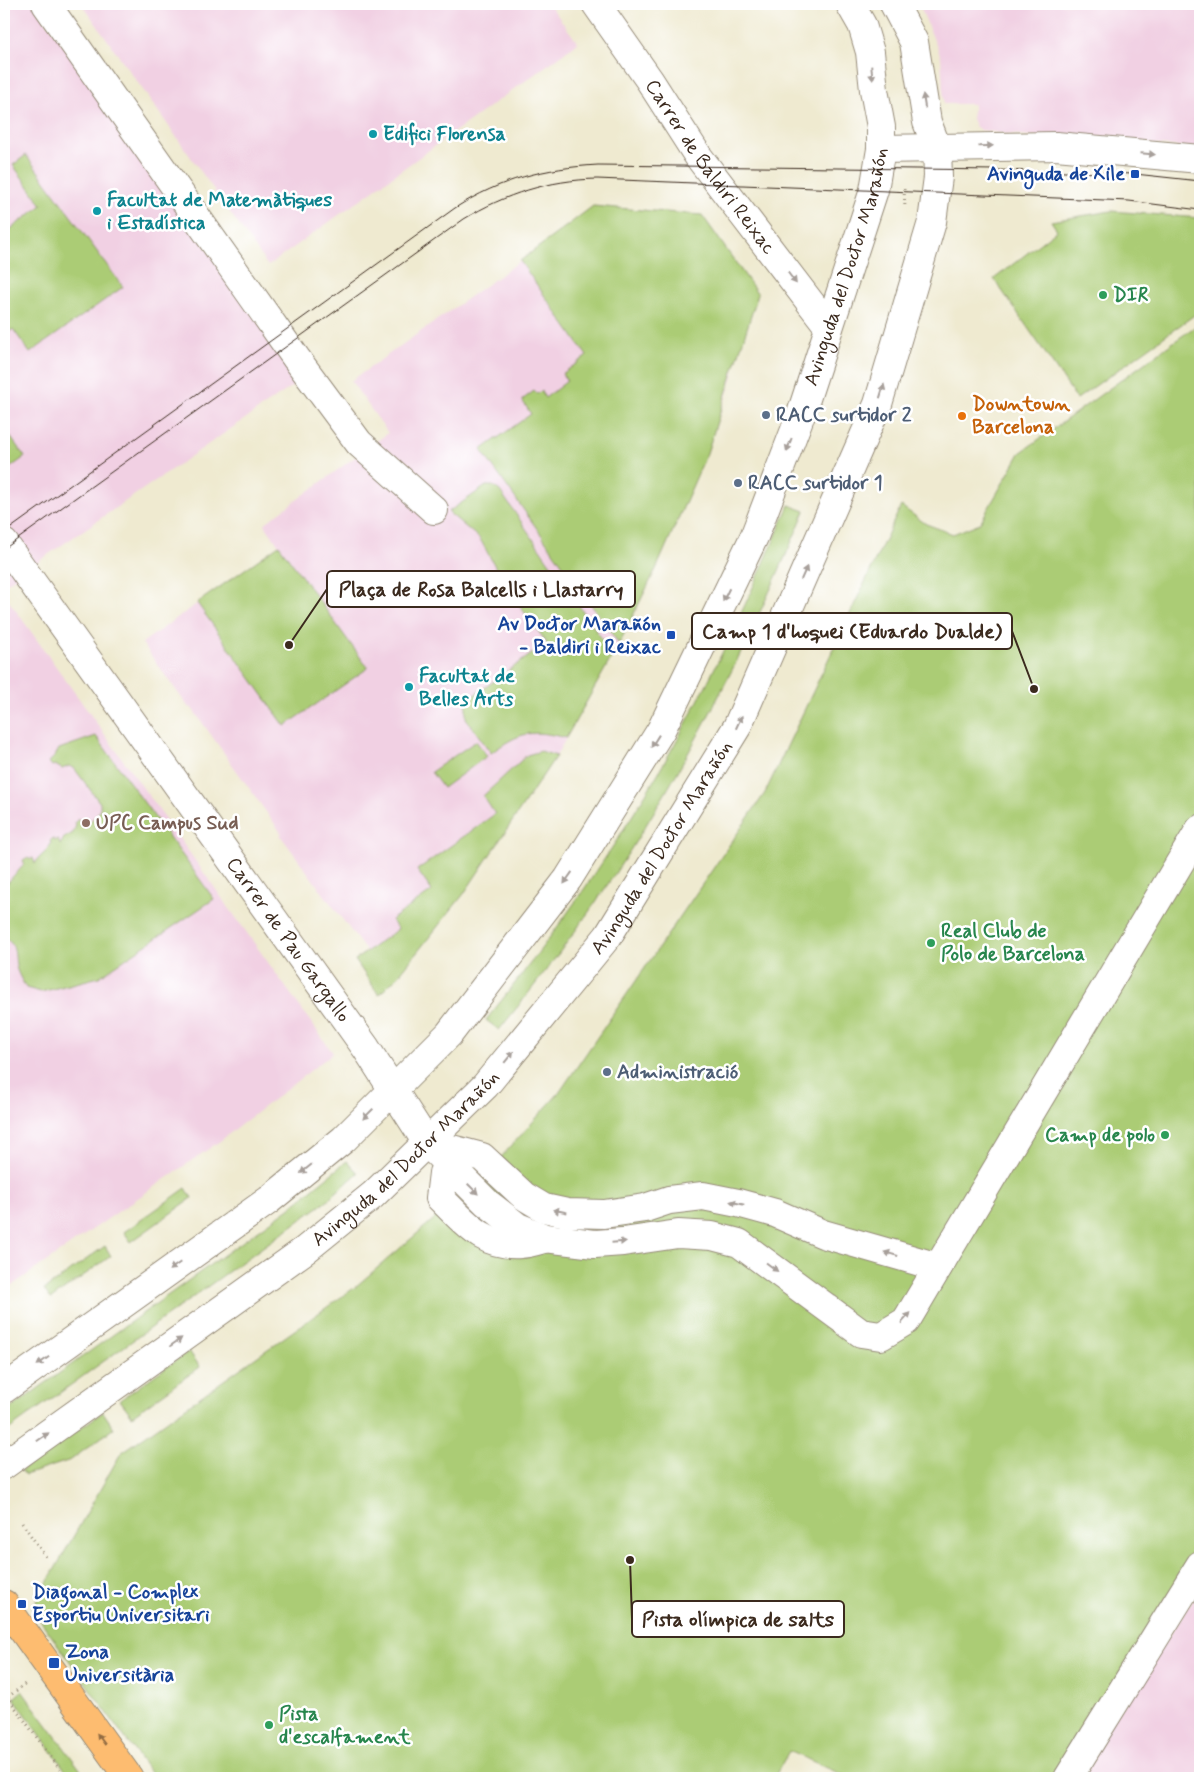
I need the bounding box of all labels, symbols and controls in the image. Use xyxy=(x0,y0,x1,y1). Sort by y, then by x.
one-way arrow xyxy=(868,65,876,81)
street label: Carrer de Baldiri Reixac xyxy=(639,74,782,260)
one-way arrow xyxy=(920,93,928,109)
place label: Edifici Florensa xyxy=(383,121,506,148)
marker: Edifici Florensa xyxy=(367,128,379,140)
one-way arrow xyxy=(978,142,994,150)
street label: Avinguda del Doctor Marañón xyxy=(798,146,895,389)
one-way arrow xyxy=(1140,151,1156,159)
place label: Avinguda de Xile xyxy=(987,161,1125,190)
marker: Avinguda de Xile xyxy=(1129,168,1141,180)
place label: Facultat de Matemàtiques i Estadística xyxy=(107,187,332,237)
marker: Facultat de Matemàtiques i Estadística xyxy=(91,205,103,217)
one-way arrow xyxy=(786,271,797,284)
place label: DIR xyxy=(1113,282,1149,309)
marker: DIR xyxy=(1097,289,1109,301)
one-way arrow xyxy=(878,384,886,399)
place label: Downtown Barcelona xyxy=(972,391,1070,441)
place label: RACC surtidor 2 xyxy=(776,402,912,429)
marker: RACC surtidor 2 xyxy=(760,409,772,421)
marker: Downtown Barcelona xyxy=(956,410,968,422)
one-way arrow xyxy=(785,438,792,453)
place label: RACC surtidor 1 xyxy=(748,470,883,497)
marker: RACC surtidor 1 xyxy=(732,477,744,489)
one-way arrow xyxy=(800,566,808,580)
callout: Plaça de Rosa Balcells i Llastarry xyxy=(327,571,635,607)
text: Plaça de Rosa Balcells i Llastarry xyxy=(338,576,624,604)
one-way arrow xyxy=(722,588,730,602)
place label: Av Doctor Marañón - Baldiri i Reixac xyxy=(497,611,662,661)
callout: Camp 1 d'hoquei (Eduardo Dualde) xyxy=(692,613,1012,649)
text: Camp 1 d'hoquei (Eduardo Dualde) xyxy=(702,618,1003,646)
marker: Av Doctor Marañón - Baldiri i Reixac xyxy=(665,629,677,641)
place label: Facultat de Belles Arts xyxy=(419,663,515,713)
marker: Facultat de Belles Arts xyxy=(403,681,415,693)
one-way arrow xyxy=(736,715,744,729)
one-way arrow xyxy=(650,734,659,748)
street label: Avinguda del Doctor Marañón xyxy=(584,735,739,961)
place label: UPC Campus Sud xyxy=(96,810,239,837)
marker: UPC Campus Sud xyxy=(80,817,92,829)
street label: Carrer de Pau Gargallo xyxy=(220,852,357,1028)
one-way arrow xyxy=(563,872,573,885)
place label: Real Club de Polo de Barcelona xyxy=(941,918,1085,968)
marker: Real Club de Polo de Barcelona xyxy=(925,937,937,949)
one-way arrow xyxy=(504,1051,515,1064)
place label: Administració xyxy=(617,1059,739,1086)
street label: Avinguda del Doctor Marañón xyxy=(306,1065,506,1253)
marker: Administració xyxy=(601,1066,613,1078)
one-way arrow xyxy=(363,1108,375,1120)
place label: Camp de polo xyxy=(1045,1122,1155,1149)
marker: Camp de polo xyxy=(1159,1129,1171,1141)
one-way arrow xyxy=(300,1164,313,1175)
one-way arrow xyxy=(467,1183,479,1195)
one-way arrow xyxy=(730,1199,745,1207)
one-way arrow xyxy=(553,1207,568,1215)
one-way arrow xyxy=(611,1238,627,1246)
one-way arrow xyxy=(884,1249,899,1257)
one-way arrow xyxy=(168,1261,182,1271)
one-way arrow xyxy=(765,1262,778,1273)
one-way arrow xyxy=(901,1312,912,1324)
one-way arrow xyxy=(169,1337,183,1347)
one-way arrow xyxy=(37,1355,50,1366)
one-way arrow xyxy=(37,1432,50,1442)
place label: Diagonal - Complex Esportiu Universitari xyxy=(32,1579,210,1629)
marker: Diagonal - Complex Esportiu Universitari xyxy=(16,1598,28,1610)
callout: Pista olímpica de salts xyxy=(632,1601,844,1637)
text: Pista olímpica de salts xyxy=(642,1606,835,1634)
place label: Zona Universitària xyxy=(65,1639,174,1689)
marker: Zona Universitària xyxy=(47,1656,61,1670)
place label: Pista d'escalfament xyxy=(279,1701,412,1751)
marker: Pista d'escalfament xyxy=(263,1719,275,1731)
one-way arrow xyxy=(95,1733,106,1746)

